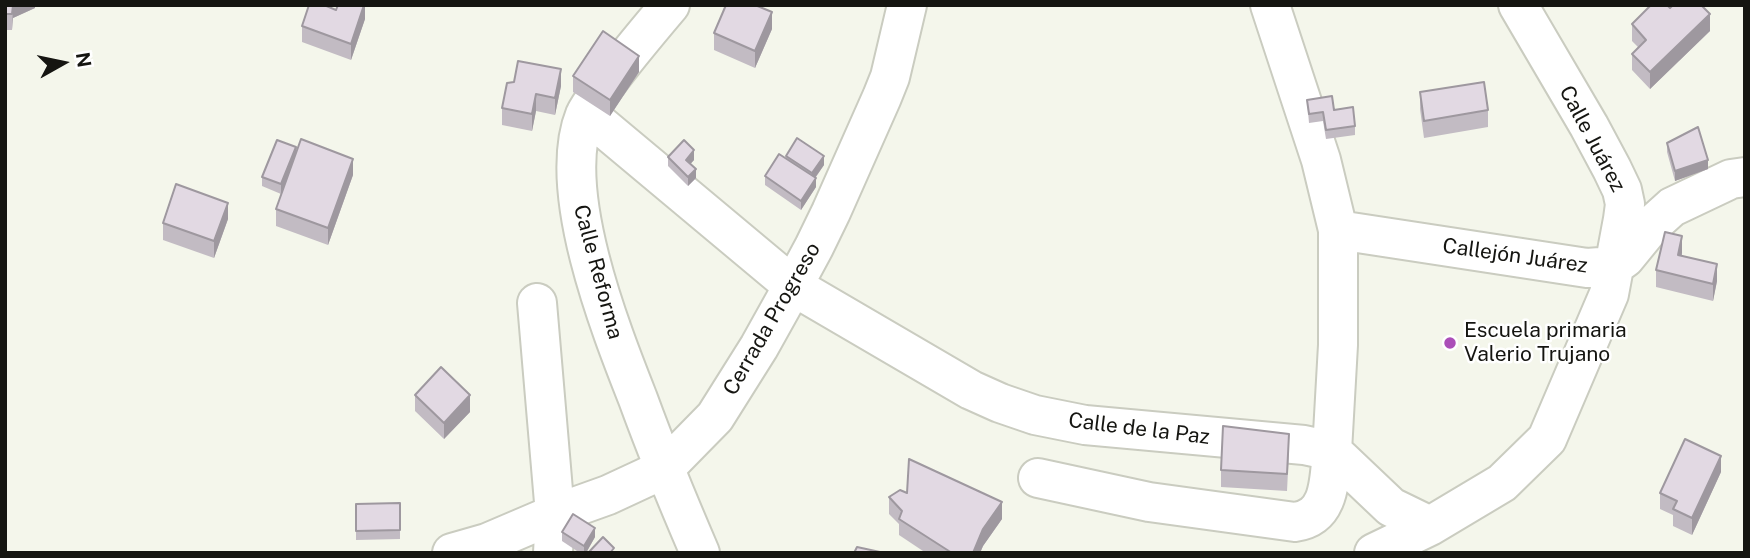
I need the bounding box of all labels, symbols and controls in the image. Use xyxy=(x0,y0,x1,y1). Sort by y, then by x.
north arrow xyxy=(28,28,98,98)
text: N xyxy=(72,51,96,69)
street label: Calle Juárez xyxy=(1554,82,1630,196)
street label: Calle Reforma xyxy=(568,202,628,342)
street label: Callejón Juárez xyxy=(1441,233,1589,279)
street label: Cerrada Progreso xyxy=(718,238,826,400)
place label: Escuela primaria Valerio Trujano xyxy=(1464,318,1627,368)
marker: Escuela primaria Valerio Trujano xyxy=(1442,335,1458,351)
street label: Calle de la Paz xyxy=(1067,408,1211,450)

